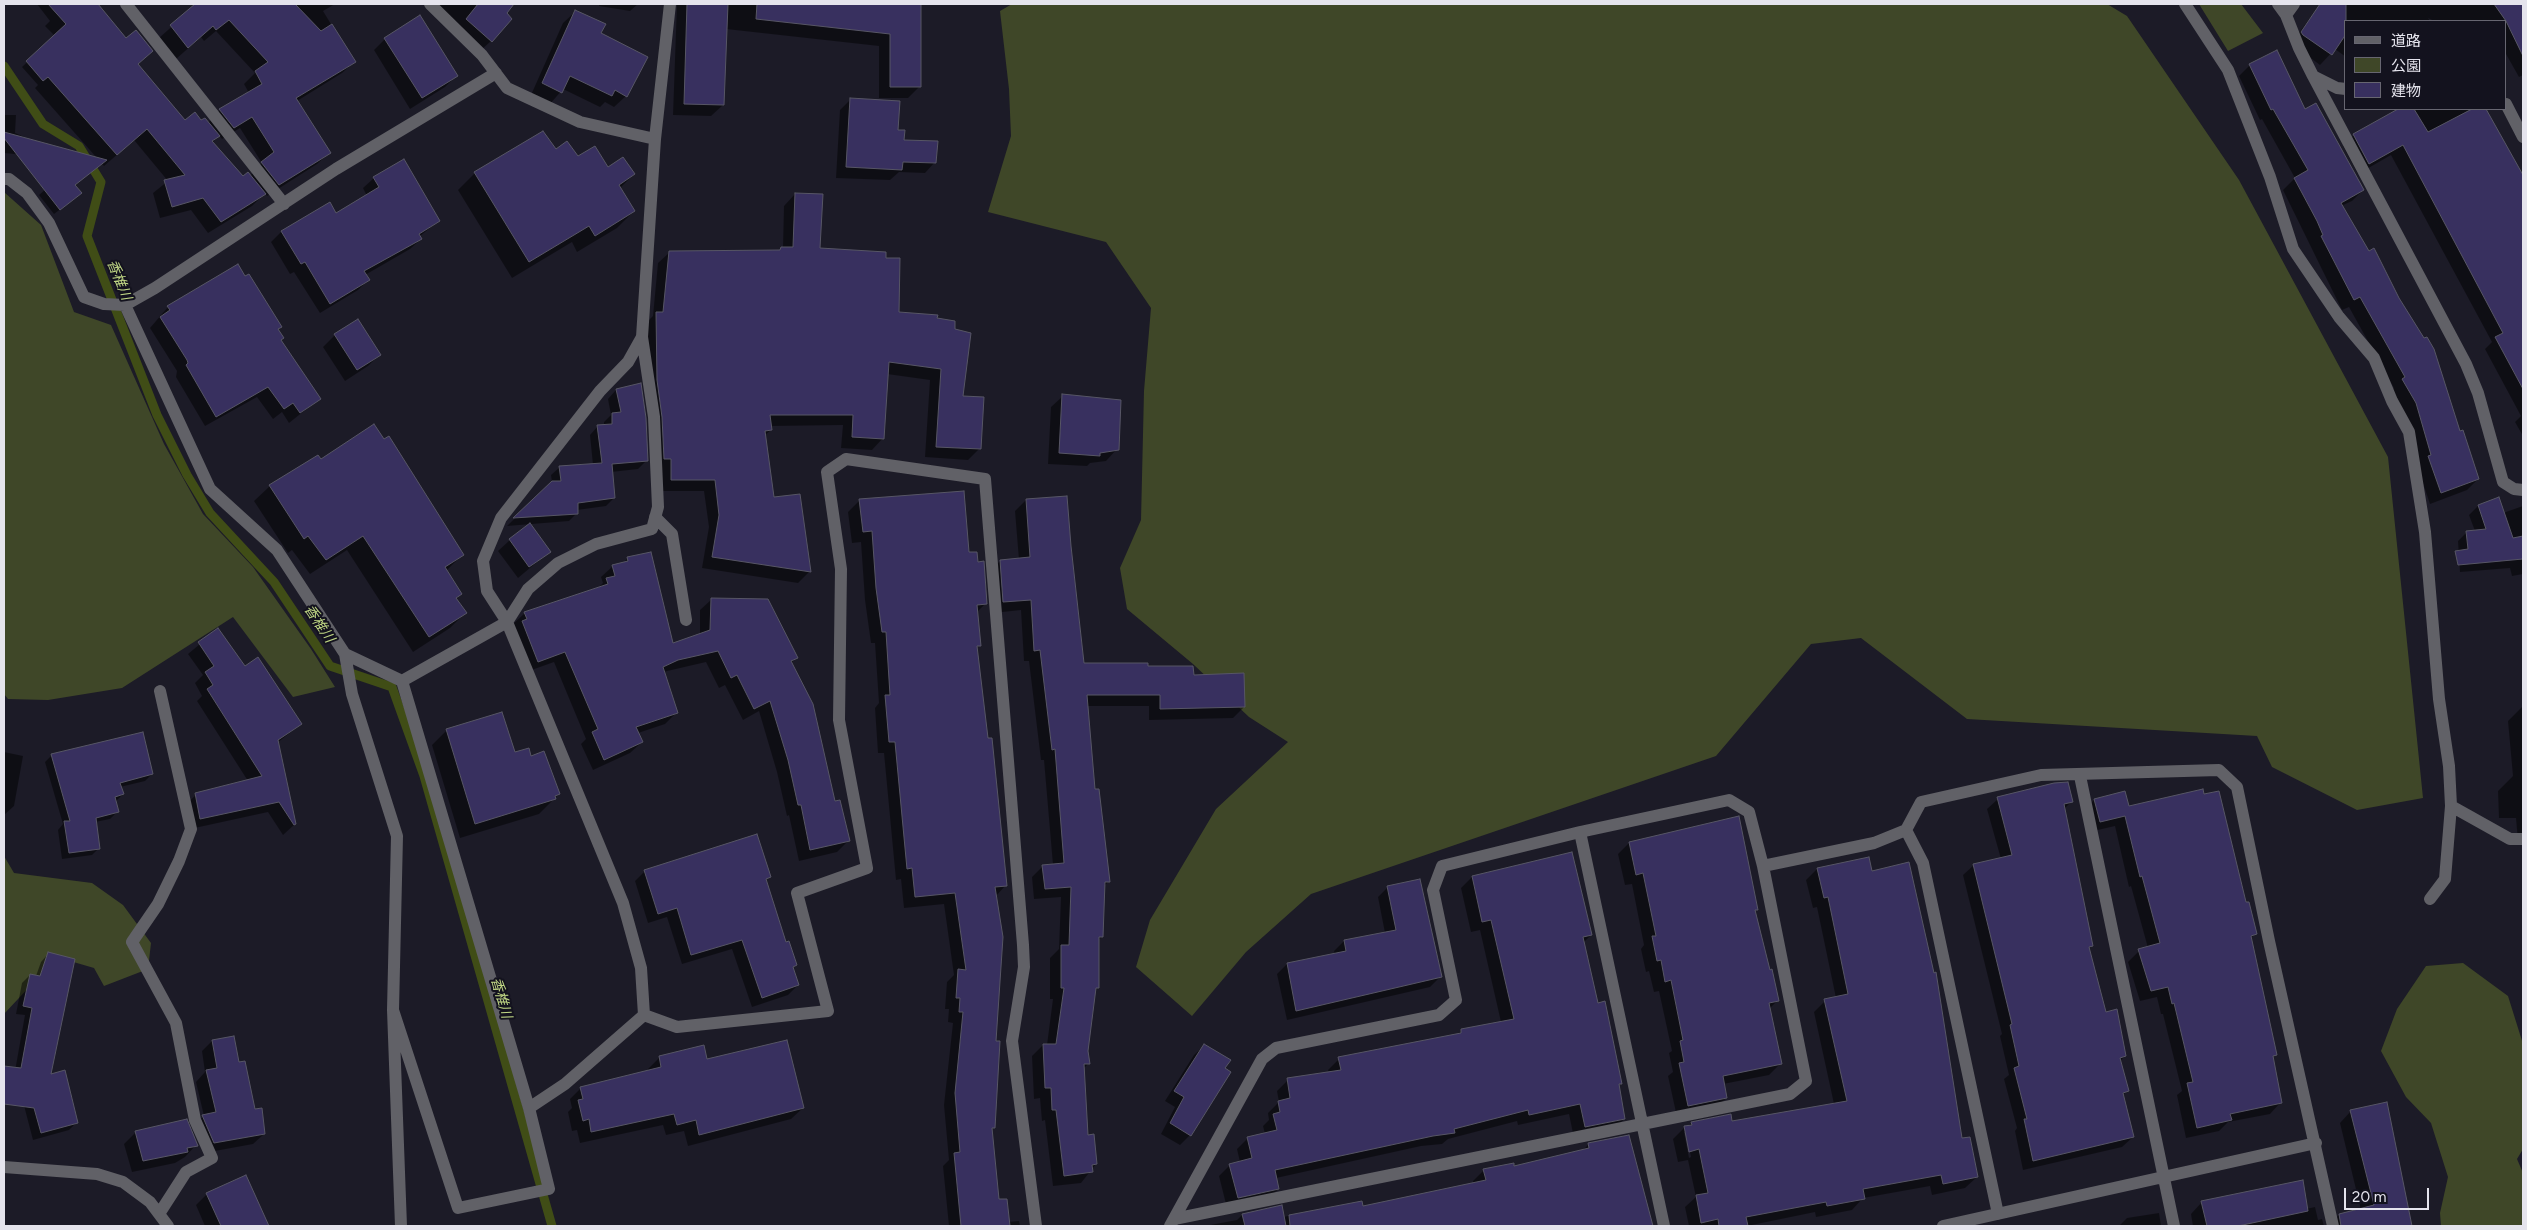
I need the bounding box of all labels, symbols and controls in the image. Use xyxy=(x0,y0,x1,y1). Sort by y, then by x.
legend xyxy=(2344,20,2507,110)
text: 道路 xyxy=(2391,32,2421,50)
text: 公園 xyxy=(2391,57,2421,75)
text: 建物 xyxy=(2391,82,2421,100)
water label: 香椎川 xyxy=(103,257,135,303)
water label: 香椎川 xyxy=(300,602,338,646)
water label: 香椎川 xyxy=(487,975,515,1021)
scale bar xyxy=(2347,1178,2432,1210)
text: 20 m xyxy=(2352,1188,2386,1206)

